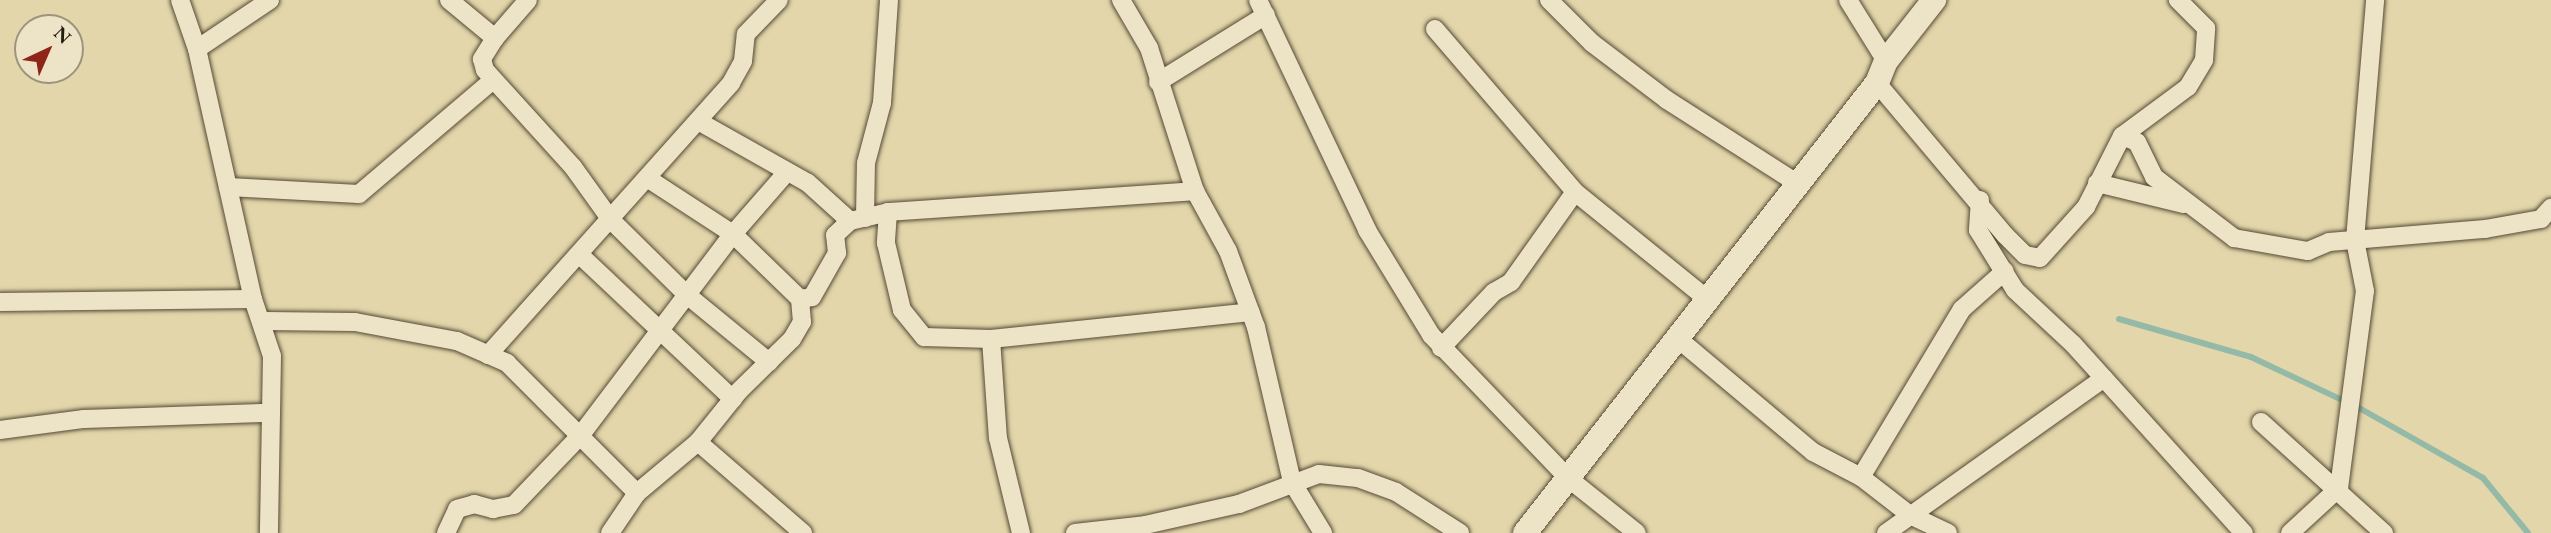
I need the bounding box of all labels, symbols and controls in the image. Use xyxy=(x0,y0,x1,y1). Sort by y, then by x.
north arrow xyxy=(14,14,84,84)
text: N xyxy=(48,21,77,49)

